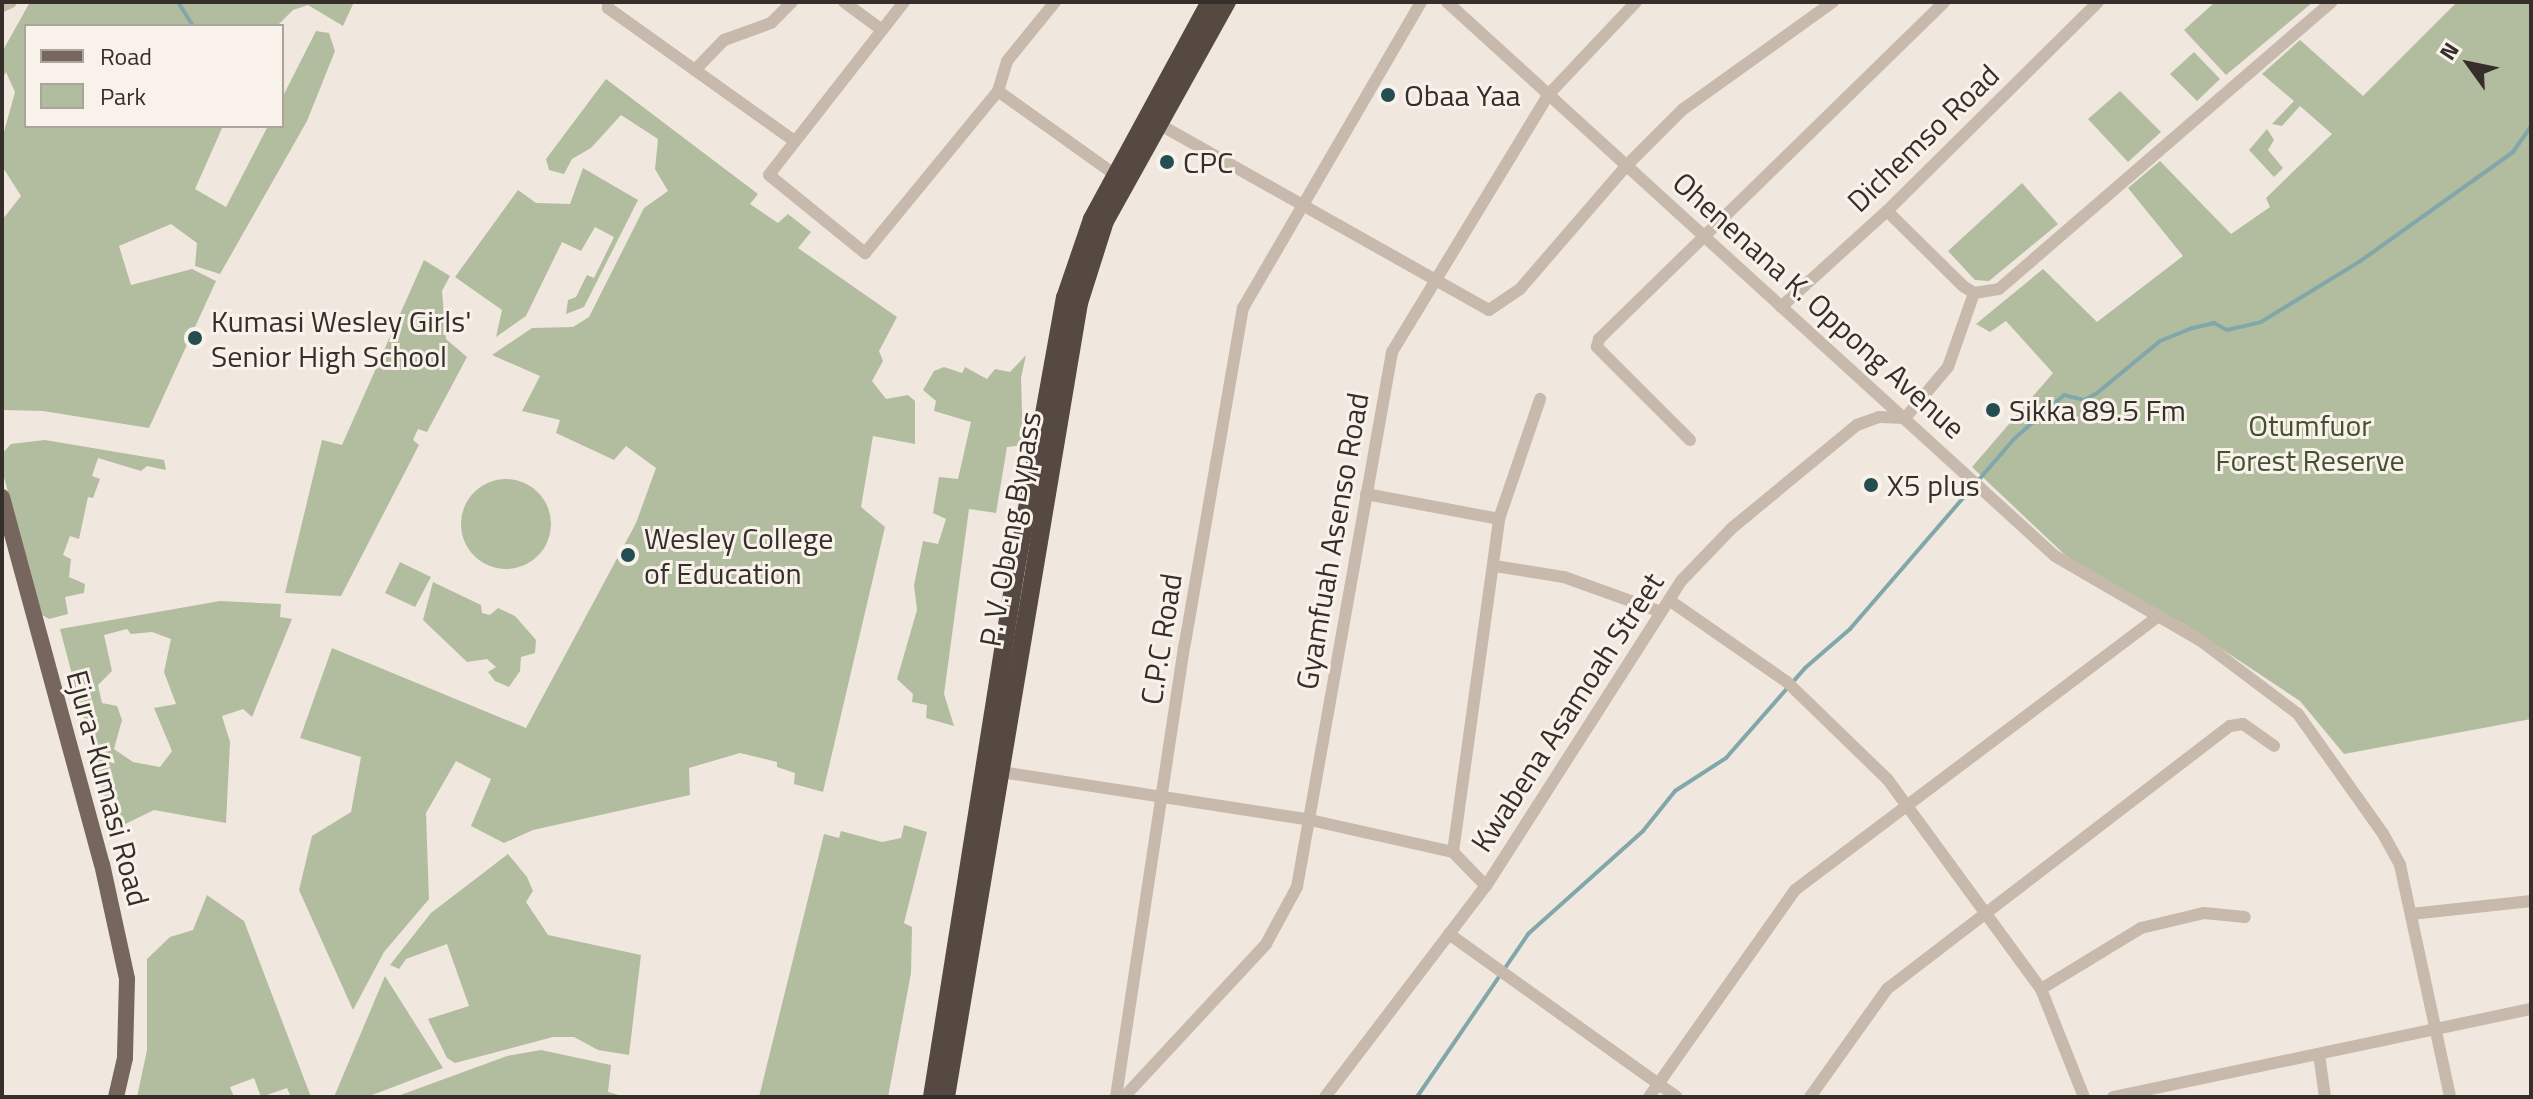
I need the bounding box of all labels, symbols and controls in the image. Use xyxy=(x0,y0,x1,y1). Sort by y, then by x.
legend xyxy=(24,24,284,128)
north arrow xyxy=(2429,24,2509,104)
text: N xyxy=(2430,35,2467,67)
text: Road xyxy=(100,38,152,74)
street label: Dichemso Road xyxy=(1840,57,2006,219)
place label: Obaa Yaa xyxy=(1404,77,1520,113)
text: Park xyxy=(100,78,146,114)
marker: Obaa Yaa xyxy=(1379,86,1397,104)
place label: CPC xyxy=(1183,144,1233,180)
marker: CPC xyxy=(1158,153,1176,171)
street label: Ohenenana K. Oppong Avenue xyxy=(1666,164,1972,446)
place label: Kumasi Wesley Girls' Senior High School xyxy=(211,303,471,374)
marker: Kumasi Wesley Girls' Senior High School xyxy=(186,329,204,347)
street label: Gyamfuah Asenso Road xyxy=(1288,390,1376,692)
place label: Sikka 89.5 Fm xyxy=(2009,392,2186,428)
marker: Sikka 89.5 Fm xyxy=(1984,401,2002,419)
park label: Otumfuor Forest Reserve xyxy=(2215,407,2405,478)
street label: P. V. Obeng Bypass xyxy=(972,409,1048,649)
place label: X5 plus xyxy=(1887,467,1980,503)
marker: X5 plus xyxy=(1862,476,1880,494)
place label: Wesley College of Education xyxy=(644,520,833,590)
marker: Wesley College of Education xyxy=(619,546,637,564)
street label: Kwabena Asamoah Street xyxy=(1463,566,1671,858)
street label: C.P.C Road xyxy=(1133,571,1189,707)
street label: Ejura-Kumasi Road xyxy=(59,666,157,910)

